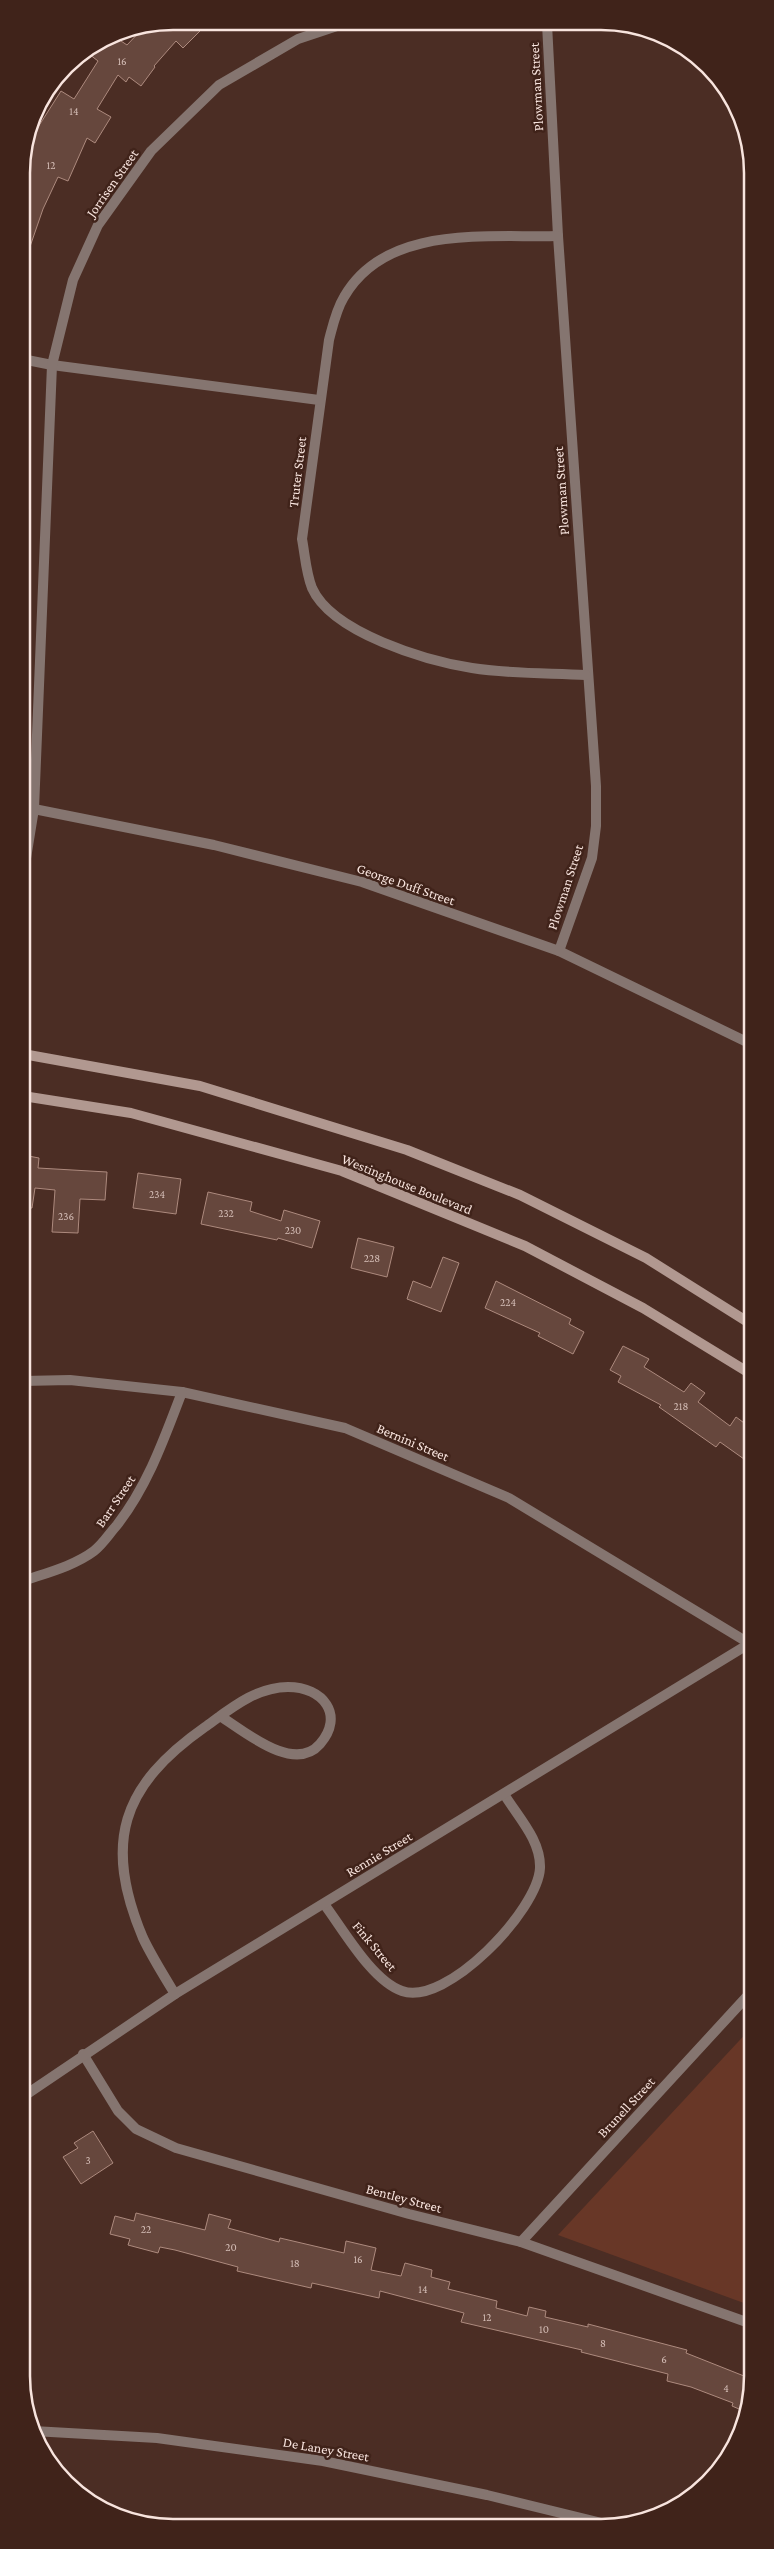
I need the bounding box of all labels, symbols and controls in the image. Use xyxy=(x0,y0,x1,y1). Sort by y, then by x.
street label: Plowman Street xyxy=(526,42,546,132)
house number: 16 xyxy=(117,55,127,67)
house number: 14 xyxy=(69,105,79,117)
street label: Jorrisen Street xyxy=(82,146,142,222)
house number: 12 xyxy=(47,159,55,171)
street label: Truter Street xyxy=(285,435,309,508)
street label: Plowman Street xyxy=(550,446,572,536)
street label: Plowman Street xyxy=(544,842,586,932)
street label: George Duff Street xyxy=(355,860,457,908)
street label: Westinghouse Boulevard xyxy=(339,1150,475,1218)
house number: 234 xyxy=(149,1188,165,1200)
house number: 232 xyxy=(218,1207,234,1219)
house number: 236 xyxy=(58,1210,74,1222)
house number: 230 xyxy=(285,1224,301,1236)
house number: 228 xyxy=(364,1252,380,1264)
house number: 224 xyxy=(500,1296,516,1308)
house number: 218 xyxy=(674,1400,688,1412)
street label: Bernini Street xyxy=(375,1420,452,1464)
street label: Barr Street xyxy=(92,1472,138,1530)
street label: Rennie Street xyxy=(343,1828,415,1880)
street label: Fink Street xyxy=(350,1918,401,1974)
street label: Brunell Street xyxy=(594,2073,658,2140)
house number: 3 xyxy=(85,2154,91,2166)
street label: Bentley Street xyxy=(364,2180,444,2216)
house number: 22 xyxy=(141,2223,151,2235)
house number: 20 xyxy=(225,2241,237,2253)
house number: 16 xyxy=(353,2253,363,2265)
house number: 18 xyxy=(290,2257,300,2269)
house number: 14 xyxy=(418,2283,428,2295)
house number: 12 xyxy=(483,2311,491,2323)
house number: 10 xyxy=(539,2323,549,2335)
house number: 8 xyxy=(600,2337,606,2349)
house number: 6 xyxy=(661,2353,667,2365)
house number: 4 xyxy=(723,2382,729,2394)
street label: De Laney Street xyxy=(282,2434,371,2465)

